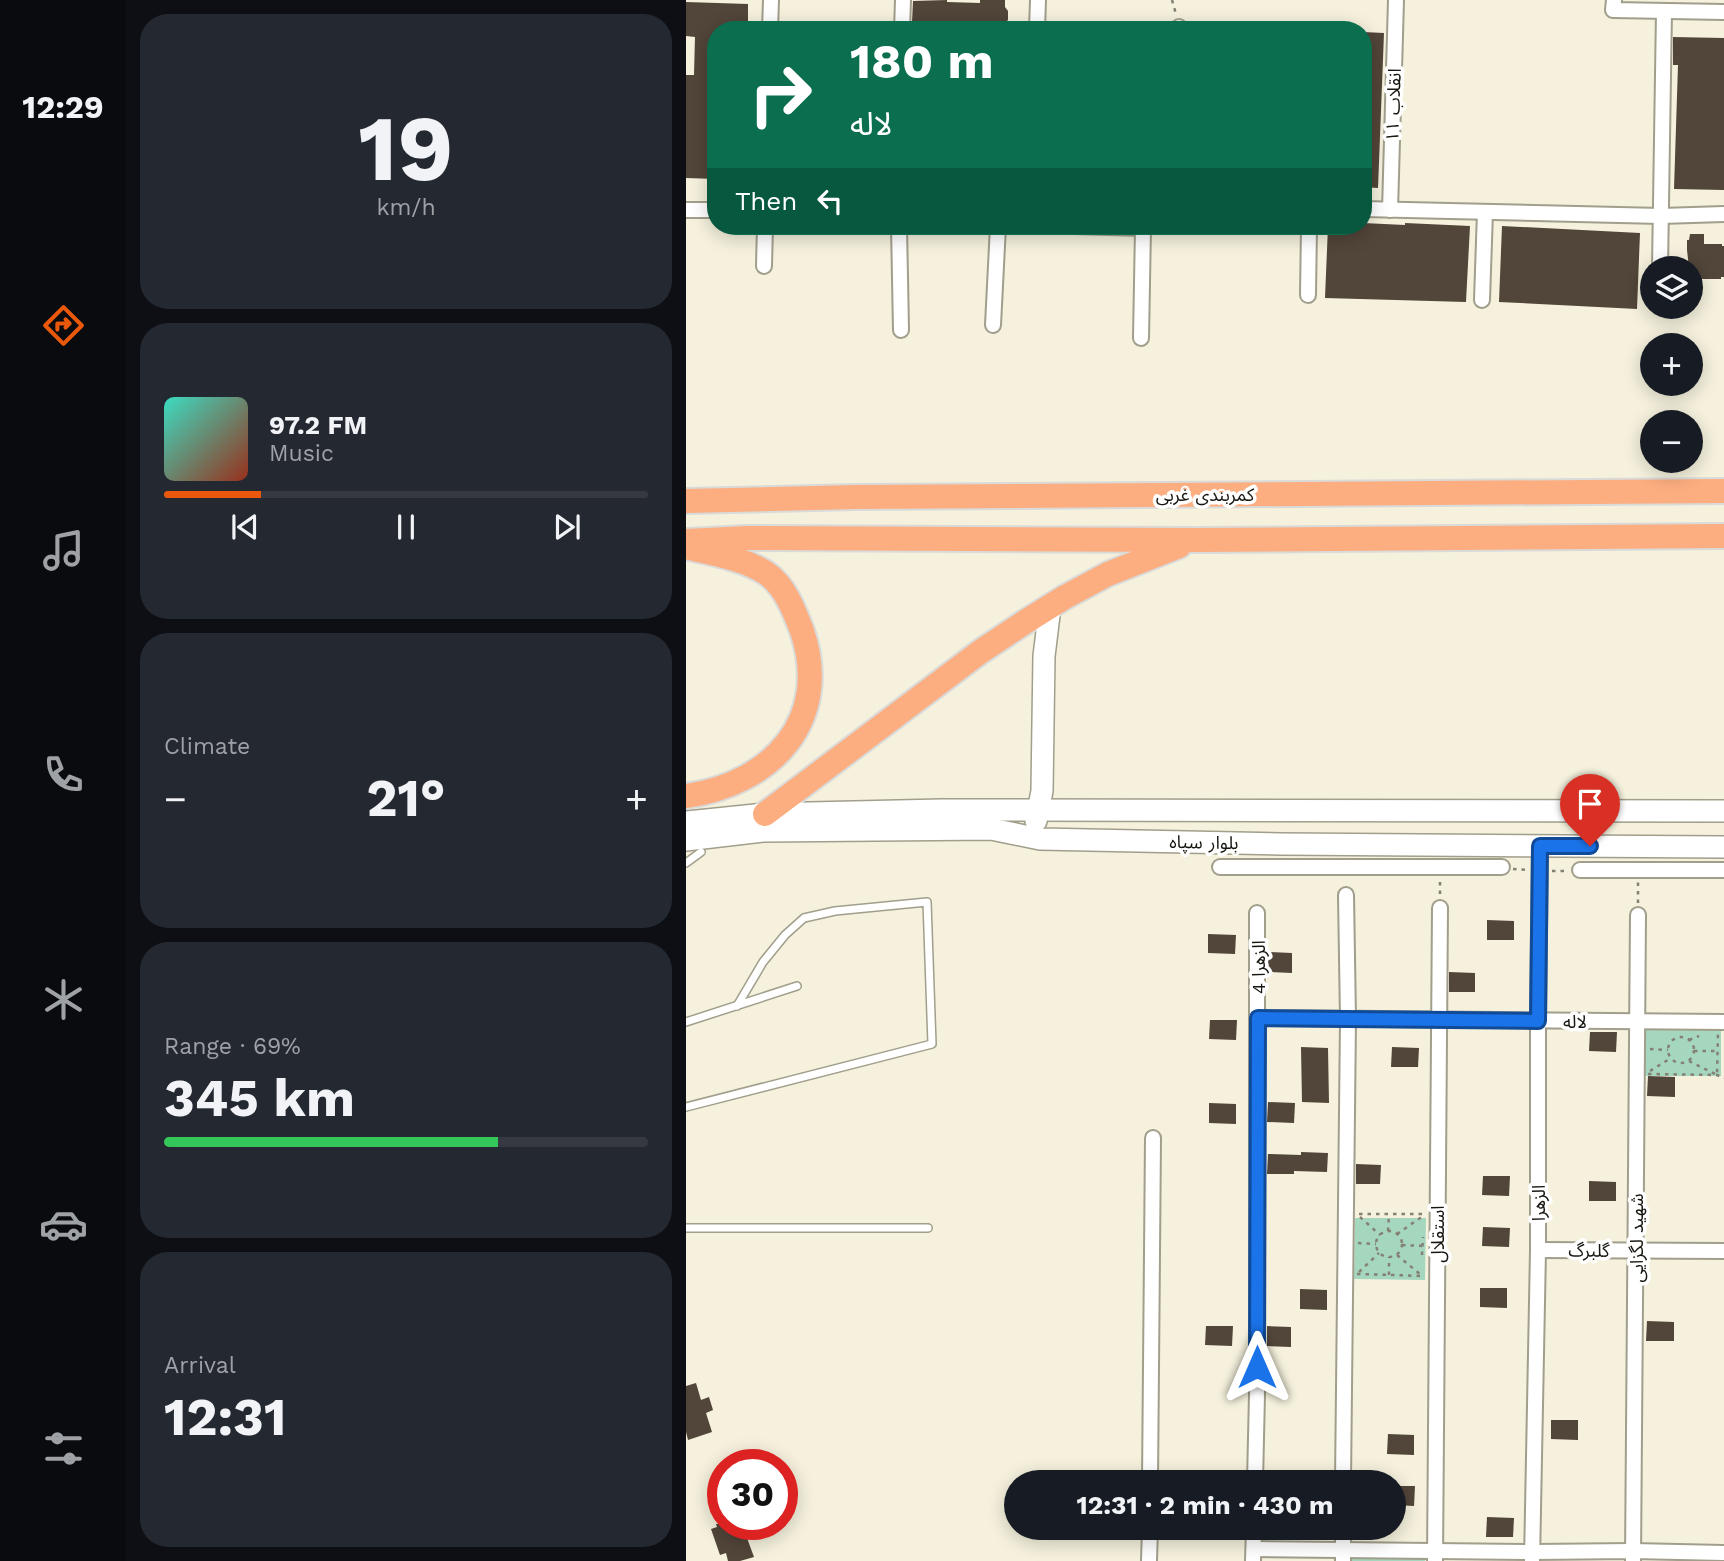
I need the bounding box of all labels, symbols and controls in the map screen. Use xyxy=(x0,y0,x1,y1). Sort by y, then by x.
text: 180 m xyxy=(850,32,994,90)
icon: right xyxy=(735,49,826,140)
street label: انقلاب ۱۱ xyxy=(1381,68,1405,142)
text: 12:29 xyxy=(22,88,104,126)
text: 19 xyxy=(358,95,454,202)
text: لاله xyxy=(850,105,893,143)
icon: left xyxy=(811,182,849,220)
text: Then xyxy=(735,186,797,216)
text: km/h xyxy=(376,194,436,221)
map controls xyxy=(1640,256,1703,473)
button: layers xyxy=(1640,256,1703,319)
icon: directions xyxy=(39,301,88,350)
button: + xyxy=(1640,333,1703,396)
text: 97.2 FM xyxy=(269,410,367,440)
button: − xyxy=(1640,410,1703,473)
text: Music xyxy=(269,440,334,467)
street label: کمربندی غربی xyxy=(1156,484,1255,506)
icon: previous xyxy=(226,508,264,546)
icon: pause xyxy=(387,508,425,546)
icon: next xyxy=(548,508,586,546)
icon: music xyxy=(39,526,88,575)
text: Climate xyxy=(164,733,250,760)
icon: phone xyxy=(39,750,88,799)
text: 21° xyxy=(366,768,446,829)
pin xyxy=(1560,774,1620,846)
text: − xyxy=(164,777,187,821)
text: + xyxy=(625,777,648,821)
icon: arrive xyxy=(1571,785,1609,823)
street label: بلوار سپاه xyxy=(1169,831,1239,854)
street label: الزهرا 4 xyxy=(1248,940,1270,994)
icon: climate xyxy=(39,975,88,1024)
street label: لاله xyxy=(1563,1011,1587,1032)
text: Range · 69% xyxy=(164,1033,301,1060)
text: 345 km xyxy=(164,1068,355,1129)
street label: الزهرا xyxy=(1528,1185,1550,1221)
street label: شهید لگزایی xyxy=(1626,1193,1648,1283)
icon: car xyxy=(39,1200,88,1249)
street label: استقلال xyxy=(1427,1205,1449,1263)
street label: گلبرگ xyxy=(1568,1239,1610,1262)
position arrow xyxy=(1220,1330,1294,1404)
text: Arrival xyxy=(164,1352,236,1379)
text: 12:31 xyxy=(164,1387,286,1448)
icon: filters xyxy=(39,1424,88,1473)
speed limit sign: 30 xyxy=(707,1449,798,1540)
text: 12:31 · 2 min · 430 m xyxy=(1076,1490,1334,1520)

